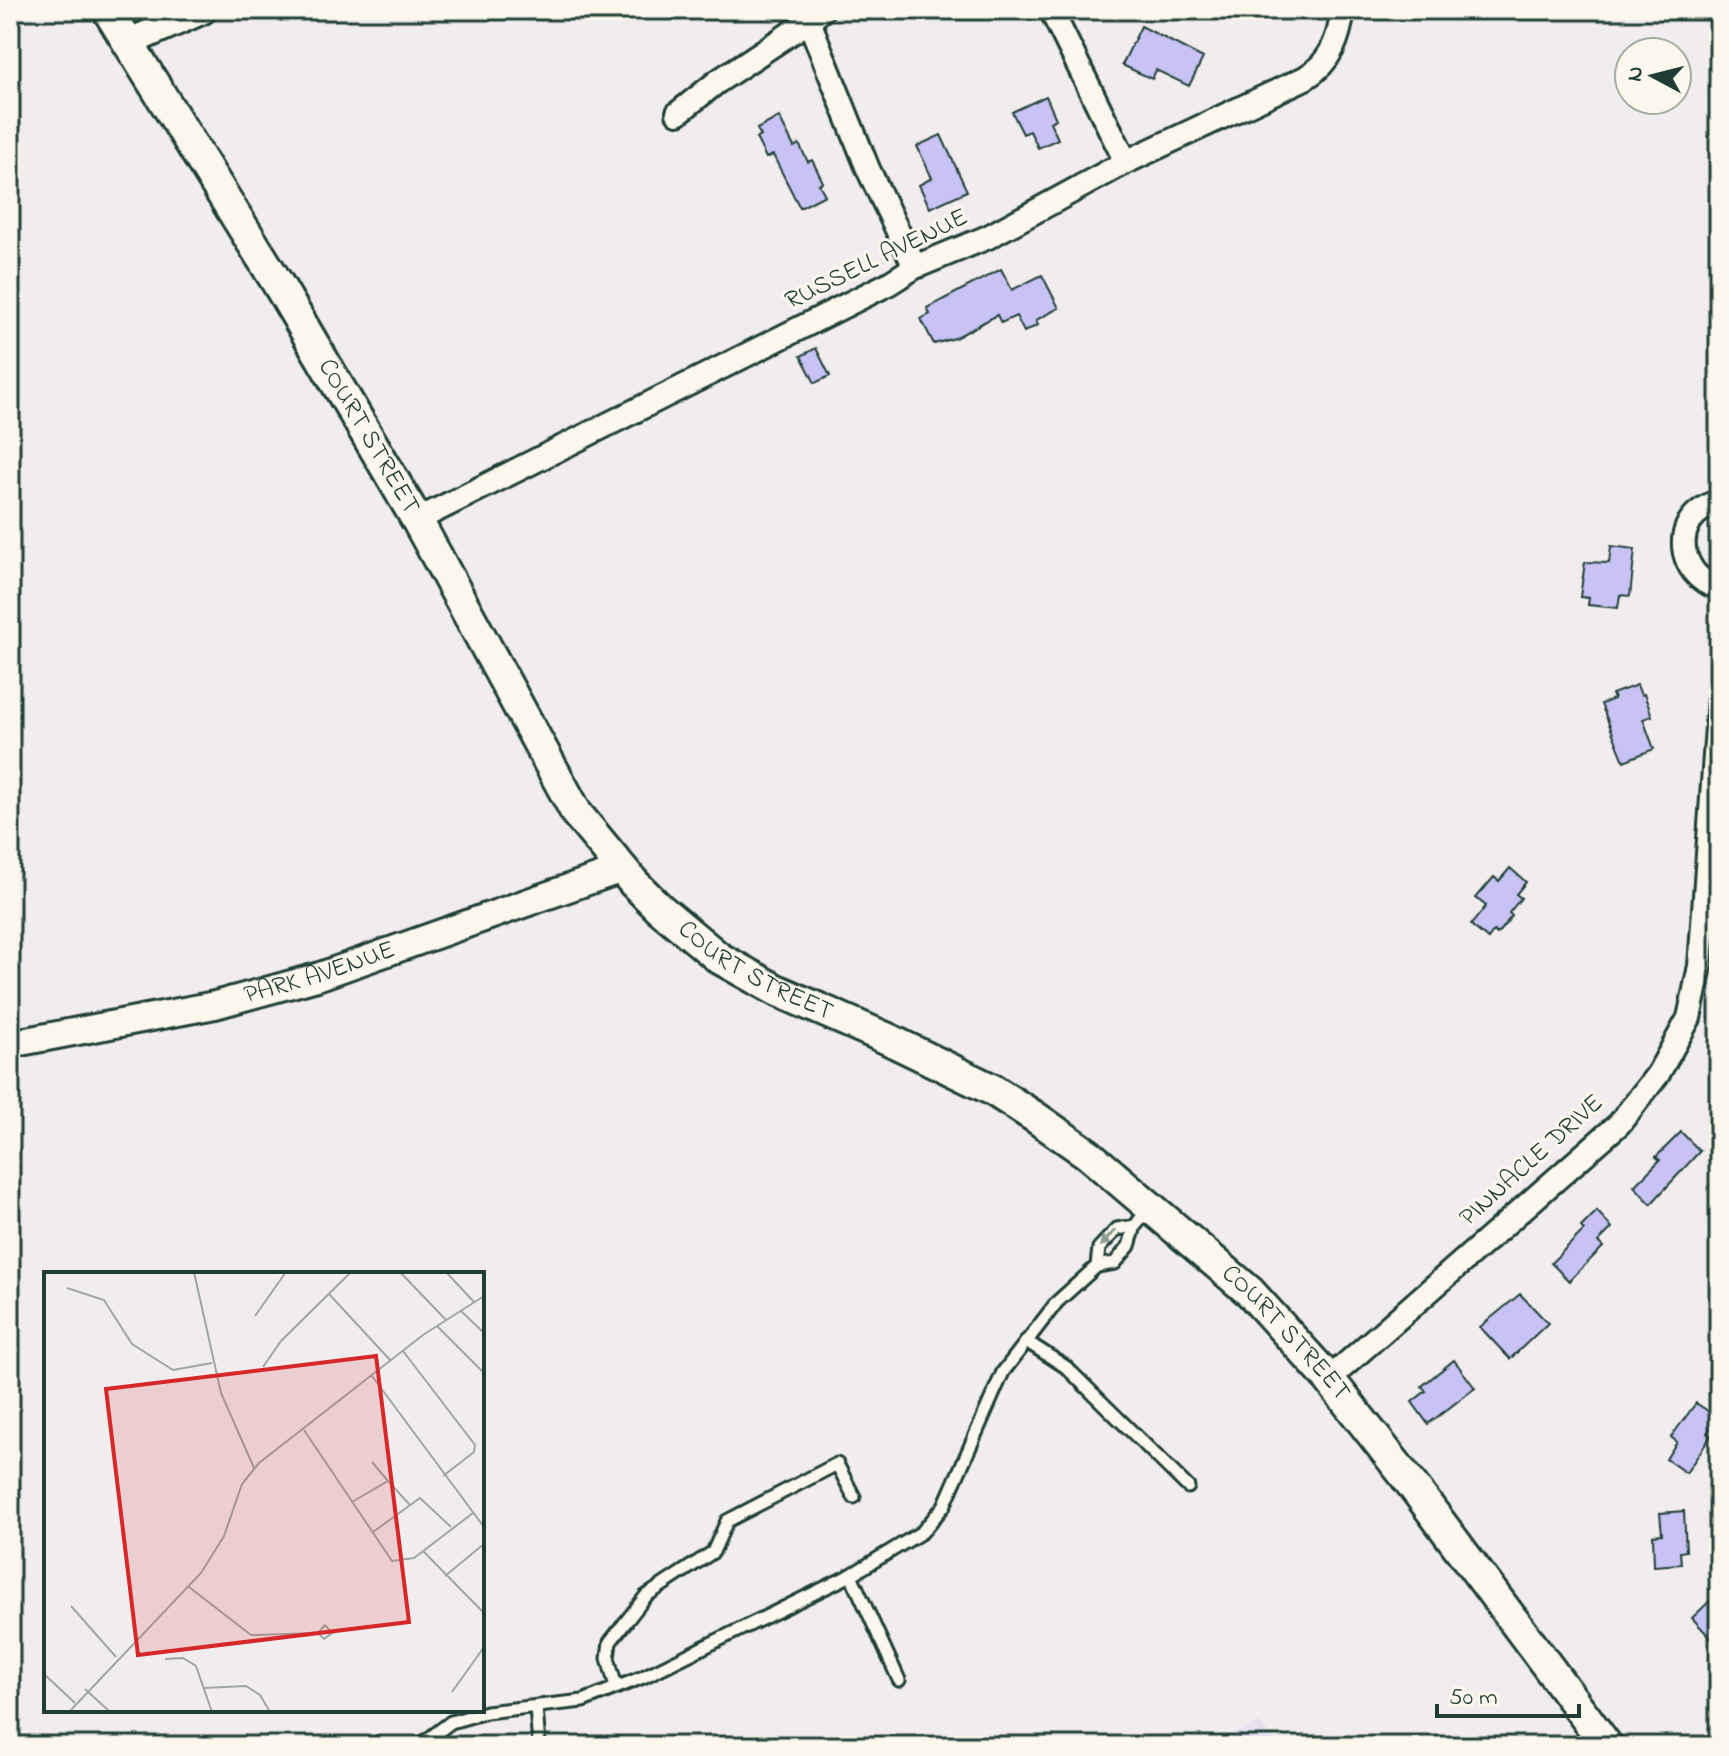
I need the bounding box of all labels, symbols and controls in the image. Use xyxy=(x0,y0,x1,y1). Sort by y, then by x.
north arrow xyxy=(1613,36,1693,116)
text: N xyxy=(1619,65,1653,83)
street label: RUSSELL AVENUE xyxy=(779,199,975,321)
street label: COURT STREET xyxy=(307,352,429,522)
street label: COURT STREET xyxy=(669,912,839,1032)
street label: PARK AVENUE xyxy=(240,932,401,1015)
street label: PINNACLE DRIVE xyxy=(1451,1086,1613,1236)
one-way arrow xyxy=(1100,1228,1118,1247)
street label: COURT STREET xyxy=(1212,1256,1359,1410)
inset map xyxy=(44,1272,484,1712)
scale bar xyxy=(1437,1668,1579,1718)
text: 50 m xyxy=(1449,1681,1498,1716)

